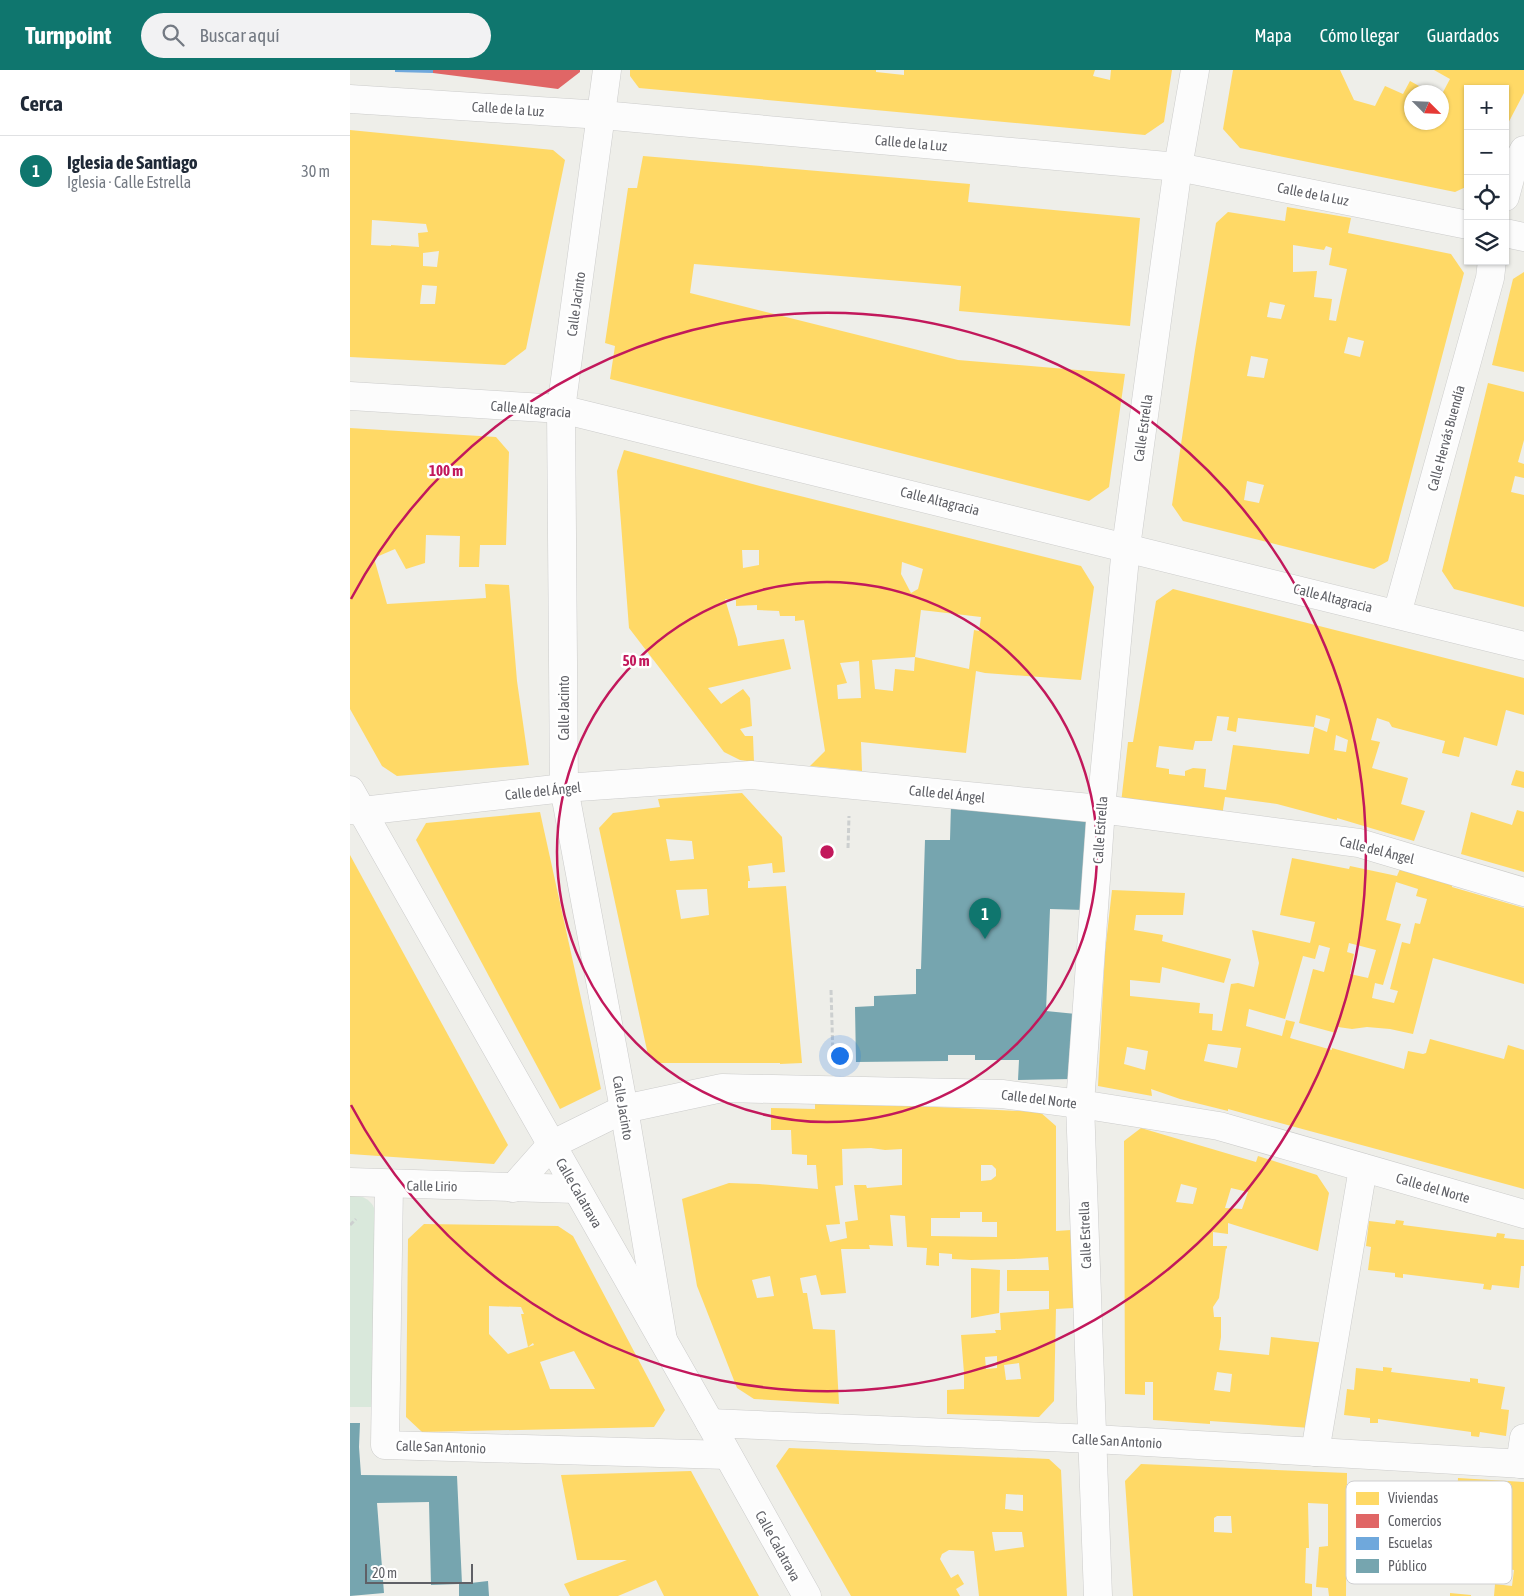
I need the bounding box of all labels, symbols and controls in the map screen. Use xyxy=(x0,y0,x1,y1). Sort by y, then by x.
search box xyxy=(141,13,491,58)
icon: search xyxy=(159,21,187,49)
text: Turnpoint xyxy=(25,22,111,49)
text: Buscar aquí xyxy=(199,24,280,46)
text: Mapa xyxy=(1254,25,1292,46)
text: Cómo llegar xyxy=(1320,25,1399,46)
text: Guardados xyxy=(1427,25,1499,46)
north arrow xyxy=(1404,85,1449,130)
map controls xyxy=(1464,85,1509,265)
button: + xyxy=(1464,85,1509,130)
text: Cerca xyxy=(20,91,63,115)
street label: Calle de la Luz xyxy=(471,98,545,120)
button: − xyxy=(1464,130,1509,175)
street label: Calle de la Luz xyxy=(874,132,948,154)
text: Iglesia de Santiago xyxy=(67,151,198,173)
text: 1 xyxy=(32,162,40,180)
text: 30 m xyxy=(301,162,330,180)
text: Iglesia · Calle Estrella xyxy=(67,173,191,191)
button: locate xyxy=(1464,175,1509,220)
street label: Calle de la Luz xyxy=(1276,179,1350,209)
button: layers xyxy=(1464,220,1509,265)
street label: Calle Jacinto xyxy=(564,271,588,337)
street label: Calle Hervás Buendía xyxy=(1424,383,1468,493)
street label: Calle Estrella xyxy=(1130,393,1156,463)
street label: Calle Altagracia xyxy=(490,398,572,420)
text: 100 m xyxy=(429,462,463,479)
street label: Calle Altagracia xyxy=(899,483,981,519)
street label: Calle Altagracia xyxy=(1292,580,1374,616)
text: 50 m xyxy=(623,652,650,669)
street label: Calle Jacinto xyxy=(556,675,572,741)
street label: Calle del Ángel xyxy=(504,779,582,803)
street label: Calle del Ángel xyxy=(908,782,986,806)
street label: Calle Estrella xyxy=(1090,796,1110,864)
street label: Calle del Ángel xyxy=(1338,833,1416,867)
centre of rings xyxy=(818,843,836,861)
pin: 1 xyxy=(969,898,1001,939)
your location xyxy=(827,1043,853,1069)
street label: Calle Jacinto xyxy=(609,1075,637,1141)
street label: Calle del Norte xyxy=(1000,1086,1078,1112)
street label: Calle Calatrava xyxy=(553,1155,605,1231)
street label: Calle del Norte xyxy=(1394,1170,1472,1206)
street label: Calle Lirio xyxy=(406,1178,458,1194)
street label: Calle Estrella xyxy=(1076,1201,1094,1269)
street label: Calle San Antonio xyxy=(1072,1431,1162,1451)
street label: Calle San Antonio xyxy=(396,1437,486,1457)
legend xyxy=(1346,1481,1512,1584)
text: Viviendas xyxy=(1388,1490,1438,1506)
street label: Calle Calatrava xyxy=(752,1508,804,1584)
text: Comercios xyxy=(1388,1513,1441,1529)
text: Escuelas xyxy=(1388,1535,1432,1551)
text: Público xyxy=(1388,1558,1427,1574)
scale bar xyxy=(365,1561,472,1584)
text: 20 m xyxy=(372,1565,397,1581)

